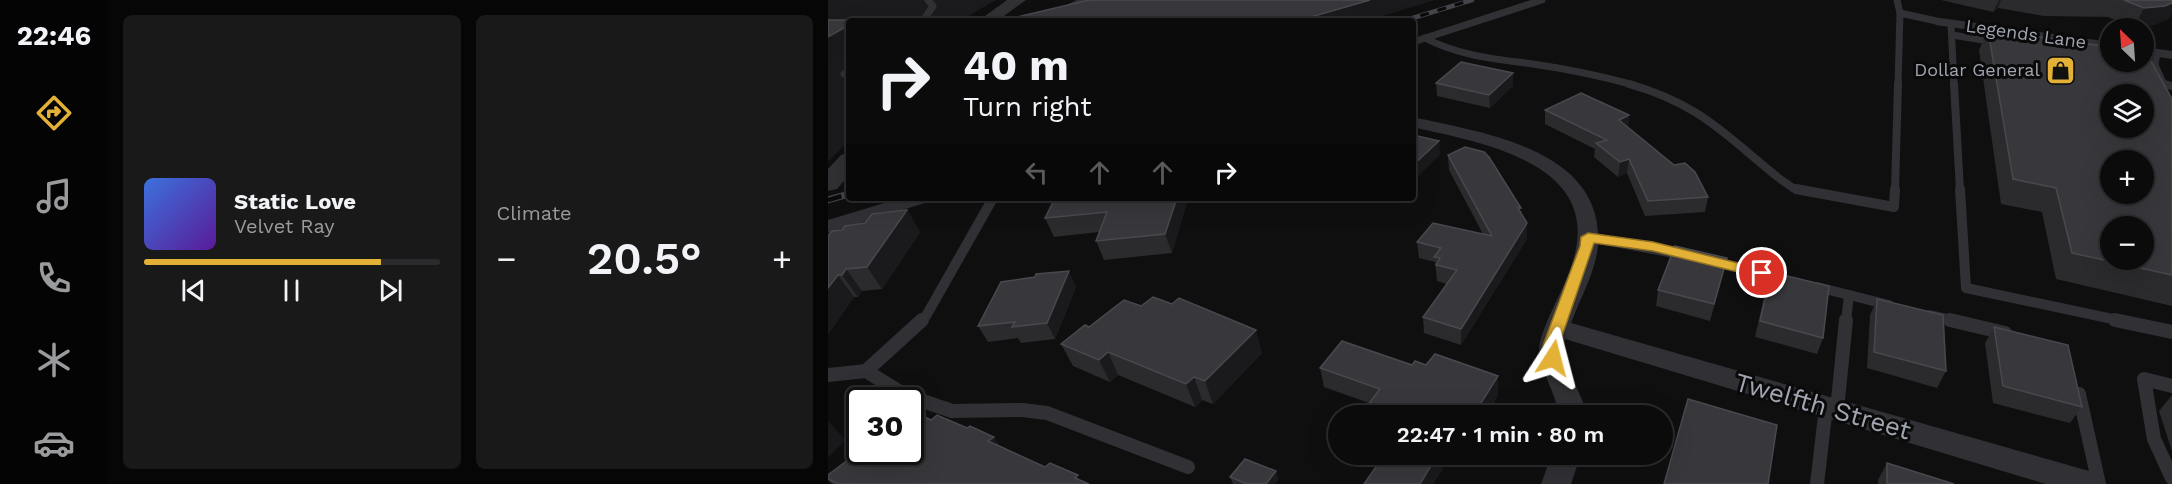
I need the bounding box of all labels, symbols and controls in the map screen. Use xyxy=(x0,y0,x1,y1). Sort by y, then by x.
street label: Legends Lane xyxy=(1965,15,2088,52)
north arrow xyxy=(2100,18,2154,72)
map controls xyxy=(2100,18,2154,270)
text: 22:46 xyxy=(17,20,91,52)
text: 40 m xyxy=(963,41,1069,90)
icon: right xyxy=(864,42,942,120)
shop icon: Dollar General xyxy=(2045,54,2077,86)
place label: Dollar General xyxy=(1914,59,2040,80)
button: layers xyxy=(2100,84,2154,138)
text: Turn right xyxy=(963,91,1092,123)
icon: directions xyxy=(33,92,75,134)
button: + xyxy=(2100,150,2154,204)
icon: left xyxy=(1020,156,1053,189)
icon: ahead xyxy=(1083,156,1116,189)
icon: ahead xyxy=(1146,156,1179,189)
icon: right xyxy=(1209,156,1242,189)
icon: music xyxy=(33,175,75,217)
text: Static Love xyxy=(234,189,356,214)
text: Climate xyxy=(497,201,572,225)
text: Velvet Ray xyxy=(234,214,335,238)
button: − xyxy=(2100,216,2154,270)
text: 20.5° xyxy=(587,232,702,285)
text: − xyxy=(497,239,516,278)
text: + xyxy=(772,239,792,278)
pin xyxy=(1736,247,1787,298)
icon: arrive xyxy=(1745,256,1778,289)
icon: phone xyxy=(33,257,75,299)
icon: previous xyxy=(177,274,210,307)
icon: pause xyxy=(275,274,308,307)
icon: next xyxy=(374,274,407,307)
position arrow xyxy=(1521,326,1585,390)
icon: climate xyxy=(33,339,75,381)
street label: Twelfth Street xyxy=(1732,367,1914,445)
speed limit sign: 30 xyxy=(846,387,924,465)
icon: car xyxy=(33,422,75,464)
text: 22:47 · 1 min · 80 m xyxy=(1397,422,1604,447)

